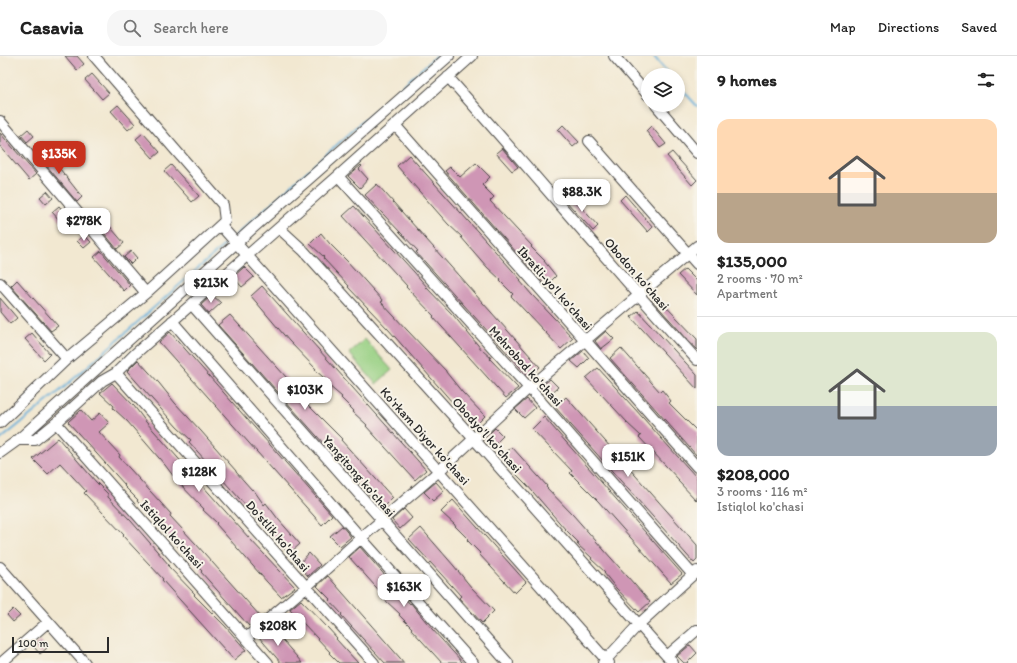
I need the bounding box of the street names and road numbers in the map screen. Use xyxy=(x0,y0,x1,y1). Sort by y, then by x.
street label: Obodon ko'chasi xyxy=(601,235,673,313)
street label: Ibratli-yo'l ko'chasi xyxy=(515,243,595,333)
street label: Mehrobod ko'chasi xyxy=(486,323,566,409)
street label: Ko'rkam Diyor ko'chasi xyxy=(377,384,473,488)
street label: Obodyo'l ko'chasi xyxy=(449,394,525,476)
street label: Yangitong ko'chasi xyxy=(320,432,398,520)
street label: Istiqlol ko'chasi xyxy=(137,497,207,571)
street label: Do'stlik ko'chasi xyxy=(243,497,313,575)

